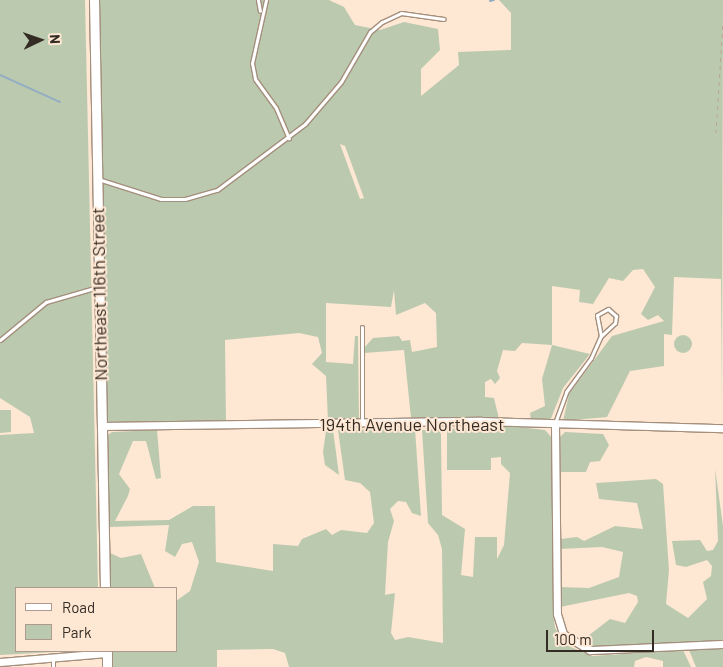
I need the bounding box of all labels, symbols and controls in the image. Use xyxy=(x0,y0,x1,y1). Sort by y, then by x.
north arrow xyxy=(15,15,65,65)
text: N xyxy=(47,34,64,44)
street label: Northeast 116th Street xyxy=(87,207,111,381)
street label: 194th Avenue Northeast xyxy=(319,413,505,435)
legend xyxy=(15,587,178,652)
text: Road xyxy=(62,598,95,616)
scale bar xyxy=(548,620,656,652)
text: Park xyxy=(62,623,91,641)
text: 100 m xyxy=(554,630,592,648)

